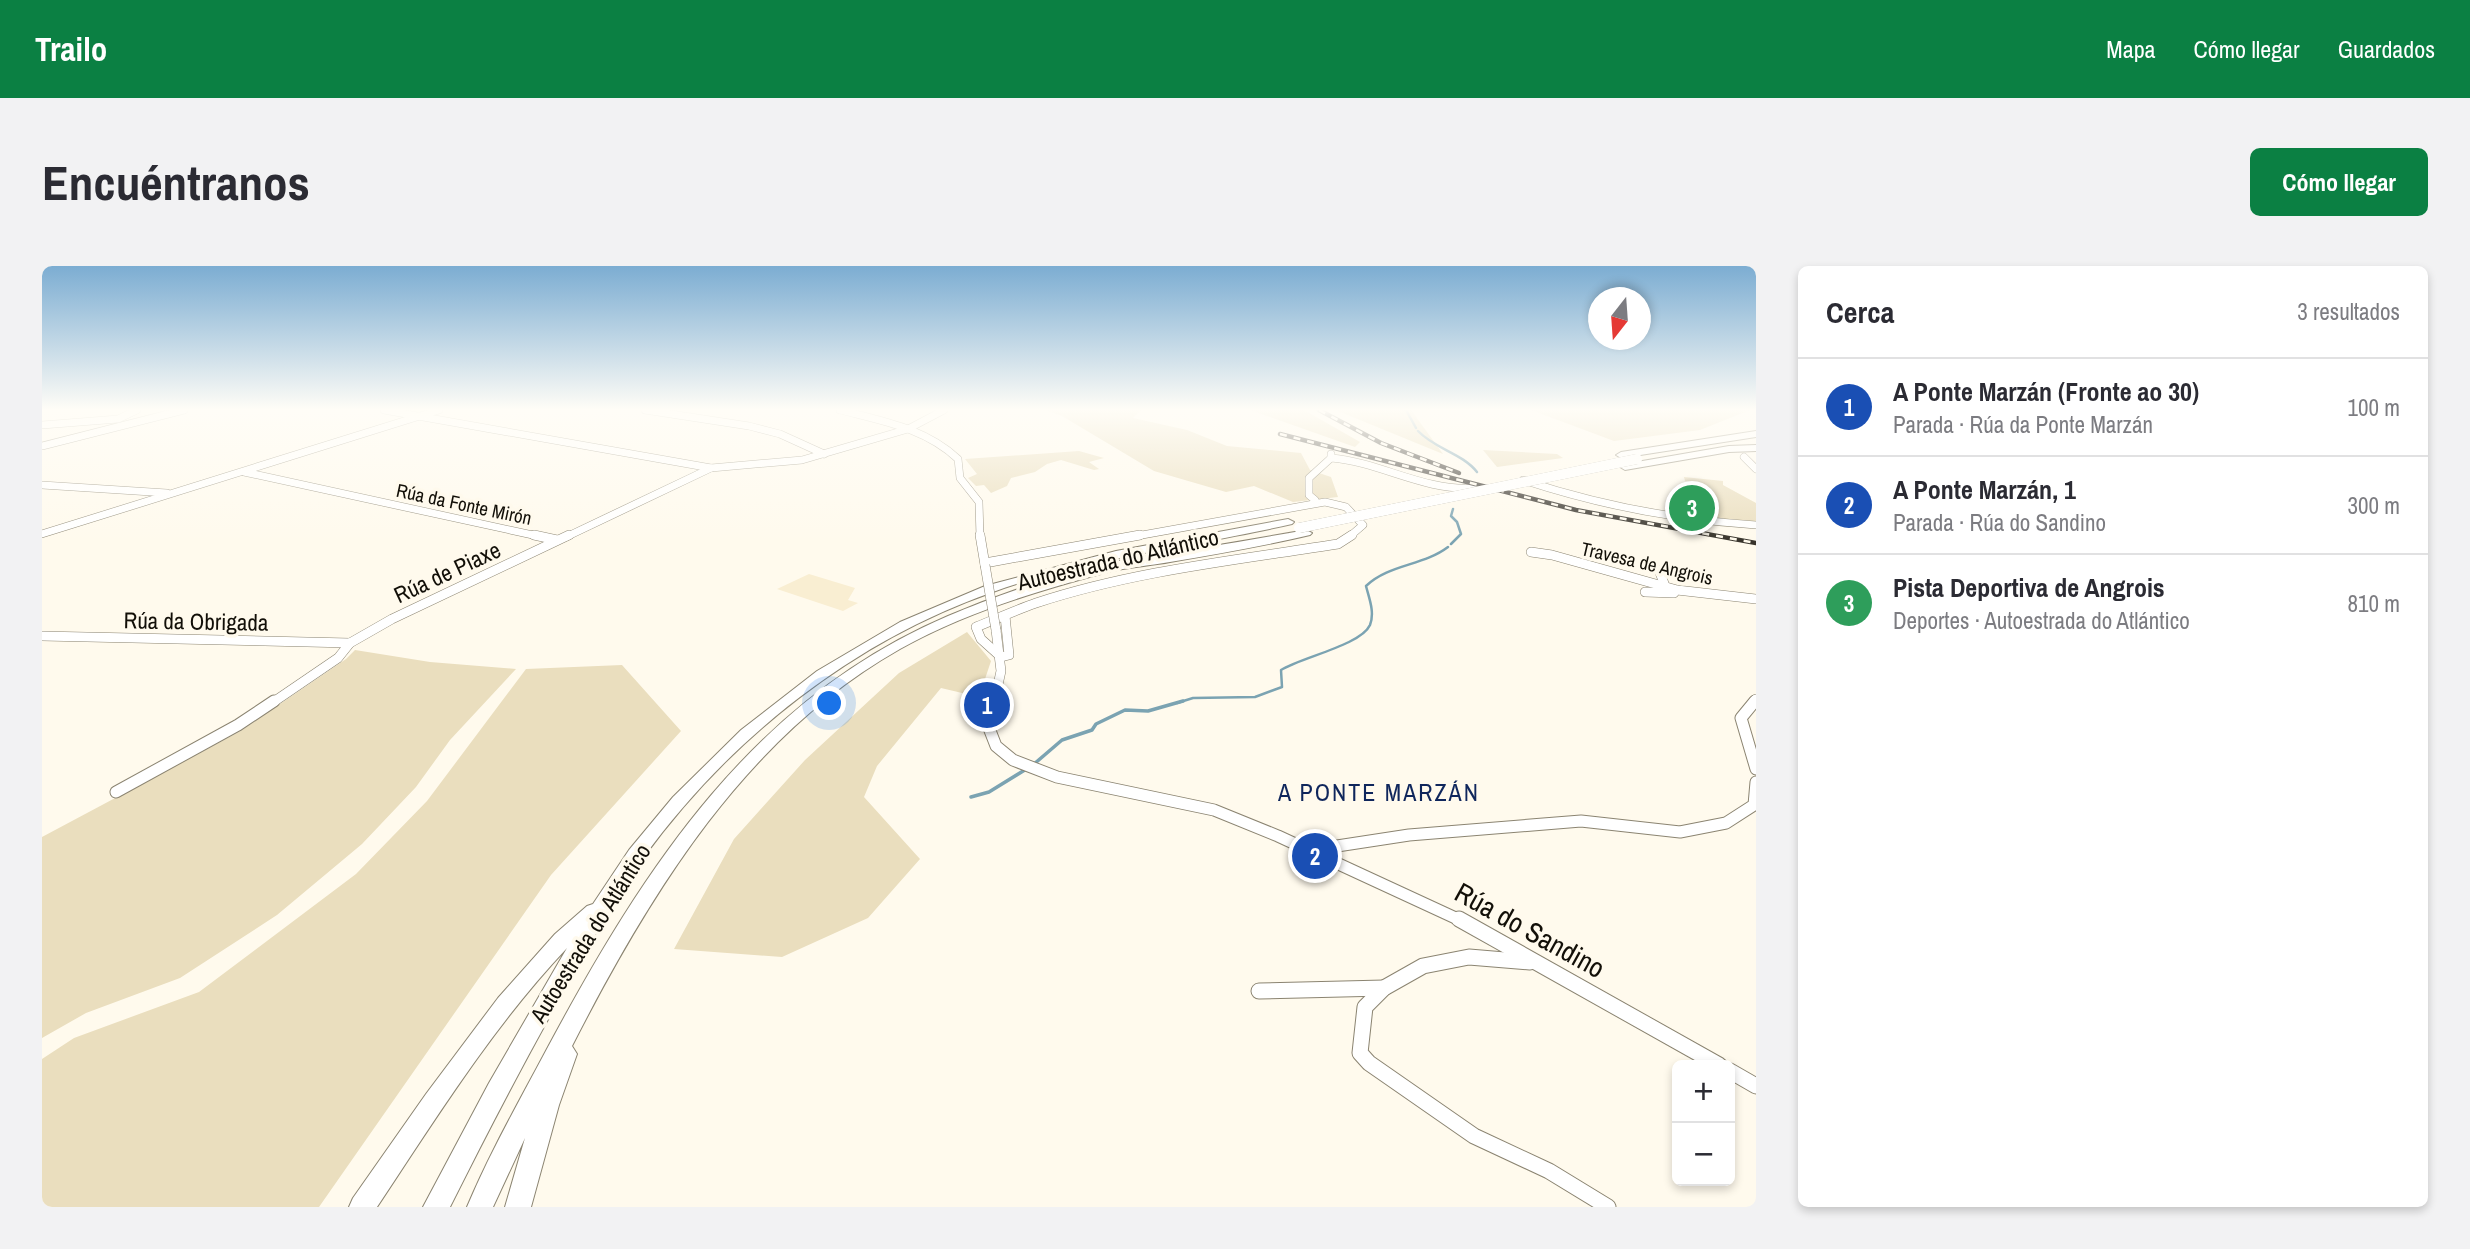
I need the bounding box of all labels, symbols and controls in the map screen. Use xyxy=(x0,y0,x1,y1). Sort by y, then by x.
text: Trailo xyxy=(35,27,107,71)
text: Mapa xyxy=(2106,33,2156,65)
text: Cómo llegar xyxy=(2194,33,2300,65)
text: Guardados xyxy=(2338,33,2435,65)
button: Cómo llegar xyxy=(2250,148,2428,216)
text: Encuéntranos xyxy=(42,149,310,215)
north arrow xyxy=(1588,287,1651,350)
text: Cerca xyxy=(1826,292,1894,332)
text: 3 resultados xyxy=(2297,296,2400,327)
text: A Ponte Marzán (Fronte ao 30) xyxy=(1893,374,2199,409)
text: 1 xyxy=(1844,392,1854,423)
text: 100 m xyxy=(2348,392,2400,423)
text: Parada · Rúa da Ponte Marzán xyxy=(1893,409,2153,440)
text: A Ponte Marzán, 1 xyxy=(1893,472,2076,507)
street label: Rúa da Fonte Mirón xyxy=(394,477,534,531)
pin: 3 xyxy=(1669,482,1715,534)
text: 2 xyxy=(1844,490,1854,521)
text: 300 m xyxy=(2348,490,2400,521)
text: Parada · Rúa do Sandino xyxy=(1893,507,2106,538)
street label: Autoestrada do Atlántico xyxy=(1013,521,1222,597)
street label: Rúa de Piaxe xyxy=(389,534,505,610)
street label: Travesa de Angrois xyxy=(1579,535,1716,591)
text: Pista Deportiva de Angrois xyxy=(1893,570,2165,605)
text: 3 xyxy=(1844,588,1854,619)
text: 810 m xyxy=(2348,588,2400,619)
street label: Rúa da Obrigada xyxy=(123,604,269,638)
text: Deportes · Autoestrada do Atlántico xyxy=(1893,605,2190,636)
pin: 1 xyxy=(964,679,1010,731)
your location xyxy=(812,686,846,720)
district label: A PONTE MARZÁN xyxy=(1277,776,1480,808)
pin: 2 xyxy=(1292,830,1338,882)
street label: Autoestrada do Atlántico xyxy=(522,838,658,1029)
street label: Rúa do Sandino xyxy=(1448,873,1612,987)
map controls xyxy=(1672,1060,1735,1186)
button: + xyxy=(1672,1060,1735,1123)
button: − xyxy=(1672,1123,1735,1186)

